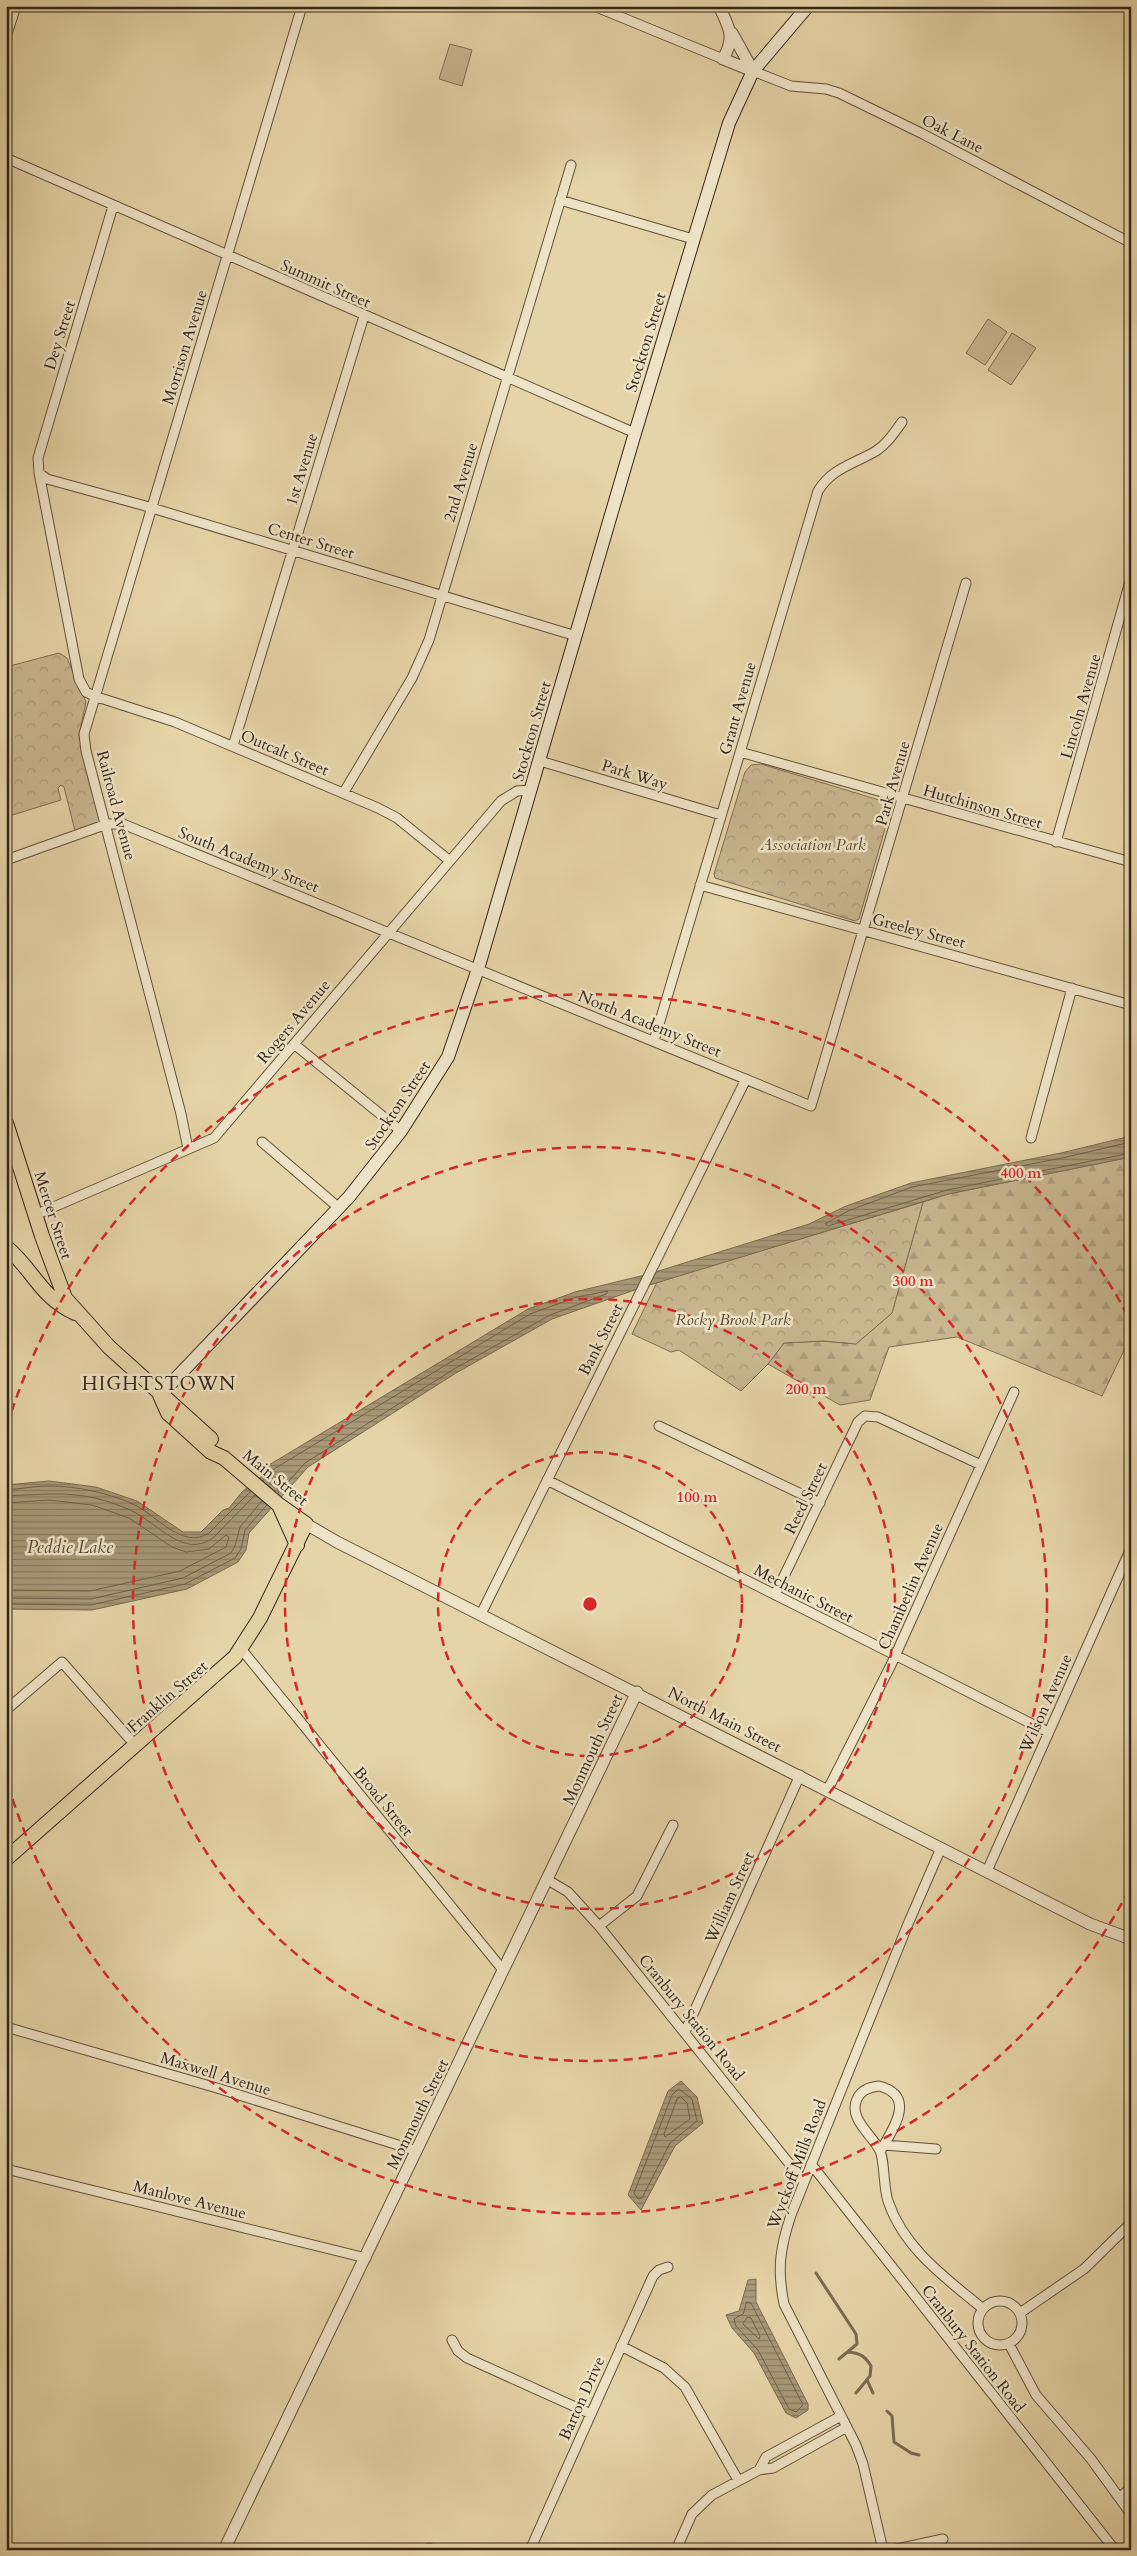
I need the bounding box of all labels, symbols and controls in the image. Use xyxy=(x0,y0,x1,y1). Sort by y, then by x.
street label: Oak Lane xyxy=(918,109,987,159)
street label: Summit Street xyxy=(277,254,374,314)
street label: Morrison Avenue xyxy=(157,287,213,407)
street label: Stockton Street xyxy=(620,290,672,395)
street label: Dey Street xyxy=(39,298,81,373)
street label: 1st Avenue xyxy=(281,430,323,508)
street label: 2nd Avenue xyxy=(438,440,483,525)
street label: Center Street xyxy=(265,517,357,565)
street label: Lincoln Avenue xyxy=(1055,651,1106,761)
street label: Grant Avenue xyxy=(714,659,762,757)
street label: Stockton Street xyxy=(507,679,557,784)
street label: Outcalt Street xyxy=(237,724,332,781)
street label: Park Avenue xyxy=(870,738,916,828)
street label: Railroad Avenue xyxy=(91,748,141,863)
street label: Park Way xyxy=(599,754,671,796)
street label: Hutchinson Street xyxy=(921,779,1045,834)
street label: South Academy Street xyxy=(175,822,322,898)
park label: Association Park xyxy=(759,834,866,856)
street label: Greeley Street xyxy=(870,908,968,954)
street label: Rogers Avenue xyxy=(252,975,335,1068)
street label: North Academy Street xyxy=(575,985,724,1063)
street label: Stockton Street xyxy=(360,1057,436,1154)
text: 400 m xyxy=(1001,1163,1042,1183)
street label: Mercer Street xyxy=(28,1168,78,1262)
text: 300 m xyxy=(893,1271,934,1291)
street label: Bank Street xyxy=(573,1300,628,1379)
park label: Rocky Brook Park xyxy=(675,1309,791,1331)
district label: HIGHTSTOWN xyxy=(82,1371,236,1397)
text: 200 m xyxy=(786,1379,827,1399)
street label: Main Street xyxy=(238,1445,313,1511)
street label: Reed Street xyxy=(779,1459,833,1538)
text: 100 m xyxy=(677,1487,718,1507)
street label: Chamberlin Avenue xyxy=(873,1519,949,1653)
water label: Peddie Lake xyxy=(27,1535,114,1560)
street label: Mechanic Street xyxy=(750,1559,857,1628)
centre of rings xyxy=(581,1595,599,1613)
street label: Wilson Avenue xyxy=(1014,1651,1077,1757)
street label: Franklin Street xyxy=(123,1656,213,1738)
street label: North Main Street xyxy=(664,1682,785,1758)
street label: Monmouth Street xyxy=(557,1690,628,1809)
street label: Broad Street xyxy=(348,1762,418,1841)
street label: William Street xyxy=(700,1848,760,1948)
street label: Cranbury Station Road xyxy=(633,1950,749,2086)
street label: Maxwell Avenue xyxy=(158,2047,274,2101)
street label: Monmouth Street xyxy=(382,2056,454,2173)
street label: Wyckoff Mills Road xyxy=(762,2096,832,2233)
street label: Manlove Avenue xyxy=(131,2175,248,2225)
street label: Cranbury Station Road xyxy=(916,2280,1030,2418)
street label: Barton Drive xyxy=(554,2353,610,2444)

